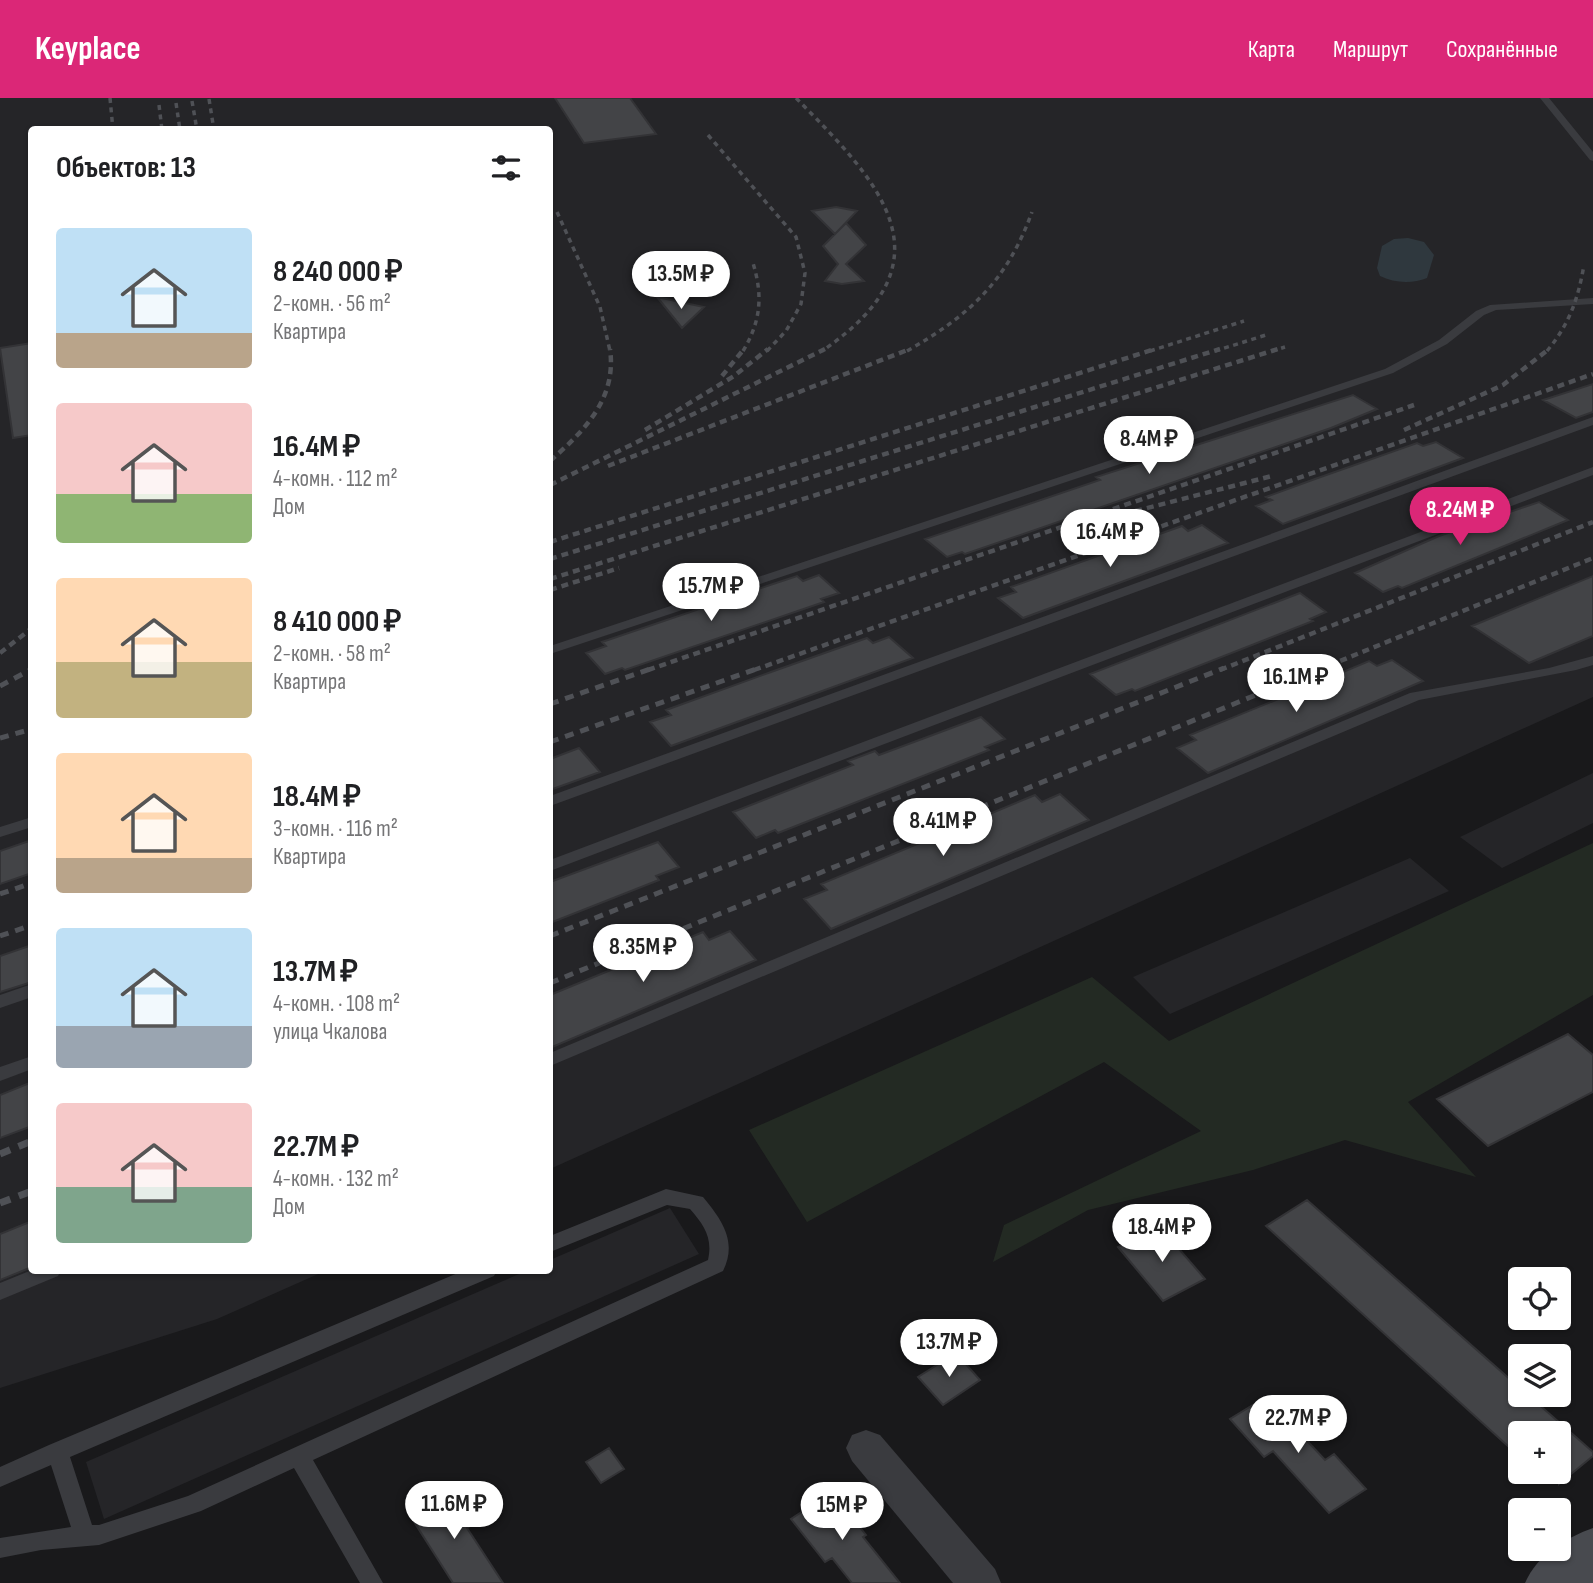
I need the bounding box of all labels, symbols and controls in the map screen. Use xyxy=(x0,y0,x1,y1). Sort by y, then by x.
text: Keyplace xyxy=(35,29,141,69)
text: Карта xyxy=(1248,35,1295,64)
text: Маршрут xyxy=(1333,35,1408,64)
text: Сохранённые xyxy=(1446,35,1558,64)
icon: filters xyxy=(487,149,525,187)
text: Объектов: 13 xyxy=(56,150,196,186)
pin: 13.5M ₽ xyxy=(616,252,746,311)
text: 8 240 000 ₽ xyxy=(273,254,403,290)
icon: home xyxy=(112,256,196,340)
text: 13.5M ₽ xyxy=(648,260,714,288)
text: 2-комн. · 56 m² xyxy=(273,290,391,318)
text: Квартира xyxy=(273,318,346,346)
pin: 8.4M ₽ xyxy=(1092,416,1206,476)
text: 8.4M ₽ xyxy=(1120,425,1178,453)
text: 16.4M ₽ xyxy=(273,429,360,465)
icon: home xyxy=(112,431,196,515)
text: 4-комн. · 112 m² xyxy=(273,465,398,493)
pin: 8.24M ₽ xyxy=(1395,488,1525,547)
text: Дом xyxy=(273,493,305,521)
text: 8.24M ₽ xyxy=(1426,496,1494,524)
pin: 16.4M ₽ xyxy=(1045,510,1175,569)
text: 16.4M ₽ xyxy=(1076,518,1144,546)
pin: 15.7M ₽ xyxy=(646,564,776,623)
text: 15.7M ₽ xyxy=(678,572,744,600)
text: 8 410 000 ₽ xyxy=(273,604,402,640)
icon: home xyxy=(112,606,196,690)
text: 2-комн. · 58 m² xyxy=(273,640,391,668)
pin: 16.1M ₽ xyxy=(1231,654,1361,714)
text: 16.1M ₽ xyxy=(1263,663,1329,691)
text: Квартира xyxy=(273,668,346,696)
text: 18.4M ₽ xyxy=(273,779,361,815)
icon: home xyxy=(112,781,196,865)
pin: 8.41M ₽ xyxy=(878,798,1008,858)
text: 8.41M ₽ xyxy=(909,807,977,835)
text: 3-комн. · 116 m² xyxy=(273,815,398,843)
text: Квартира xyxy=(273,843,346,871)
pin: 8.35M ₽ xyxy=(578,924,708,984)
text: 8.35M ₽ xyxy=(609,933,677,961)
text: 13.7M ₽ xyxy=(273,954,358,990)
icon: home xyxy=(112,956,196,1040)
text: 4-комн. · 108 m² xyxy=(273,990,400,1018)
text: улица Чкалова xyxy=(273,1018,387,1046)
text: 22.7M ₽ xyxy=(273,1129,359,1165)
icon: home xyxy=(112,1131,196,1215)
text: 4-комн. · 132 m² xyxy=(273,1165,399,1193)
text: Дом xyxy=(273,1193,305,1221)
pin: 18.4M ₽ xyxy=(1097,1204,1227,1264)
text: 18.4M ₽ xyxy=(1128,1213,1196,1241)
map controls xyxy=(1508,1267,1571,1561)
button: locate xyxy=(1508,1267,1571,1330)
pin: 13.7M ₽ xyxy=(884,1320,1014,1379)
text: 13.7M ₽ xyxy=(916,1328,982,1356)
button: layers xyxy=(1508,1344,1571,1407)
pin: 22.7M ₽ xyxy=(1233,1396,1363,1455)
text: 22.7M ₽ xyxy=(1265,1404,1331,1432)
button: + xyxy=(1508,1421,1571,1484)
pin: 11.6M ₽ xyxy=(389,1482,519,1541)
pin: 15M ₽ xyxy=(793,1482,891,1542)
text: 11.6M ₽ xyxy=(421,1490,487,1518)
text: 15M ₽ xyxy=(817,1491,867,1519)
button: − xyxy=(1508,1498,1571,1561)

